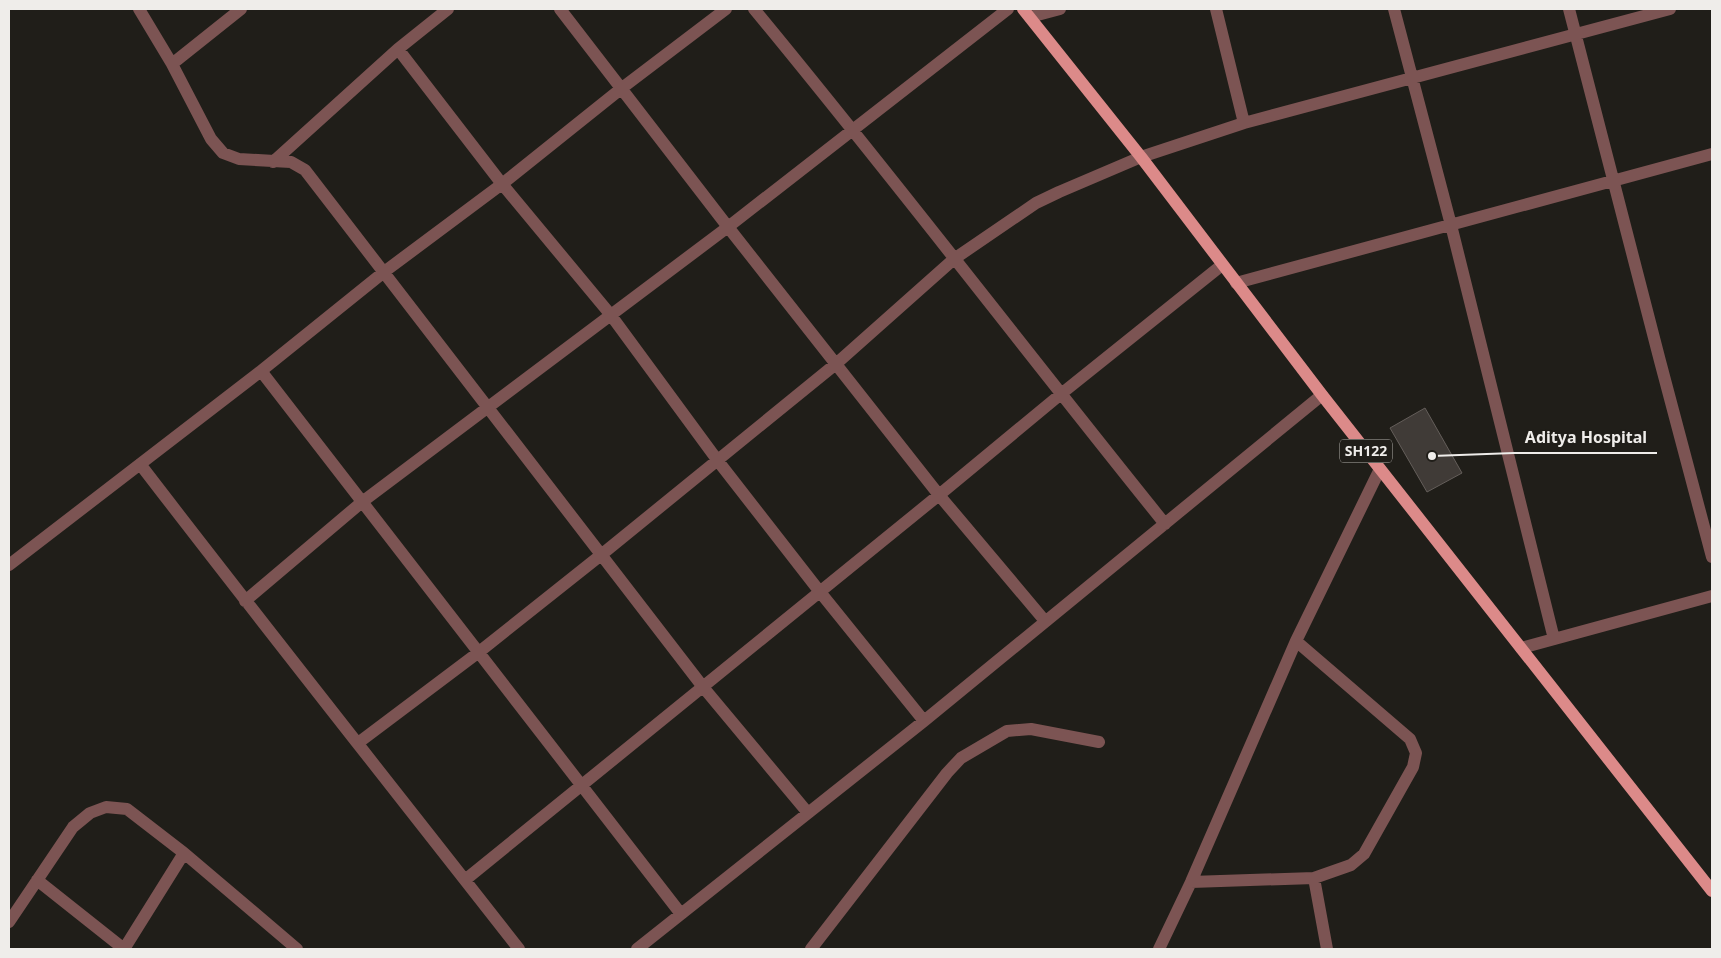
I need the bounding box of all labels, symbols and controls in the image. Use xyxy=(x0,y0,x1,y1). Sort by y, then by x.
callout: Aditya Hospital xyxy=(1514,422,1657,453)
text: Aditya Hospital xyxy=(1525,426,1647,448)
road number: SH122 xyxy=(1340,440,1392,462)

